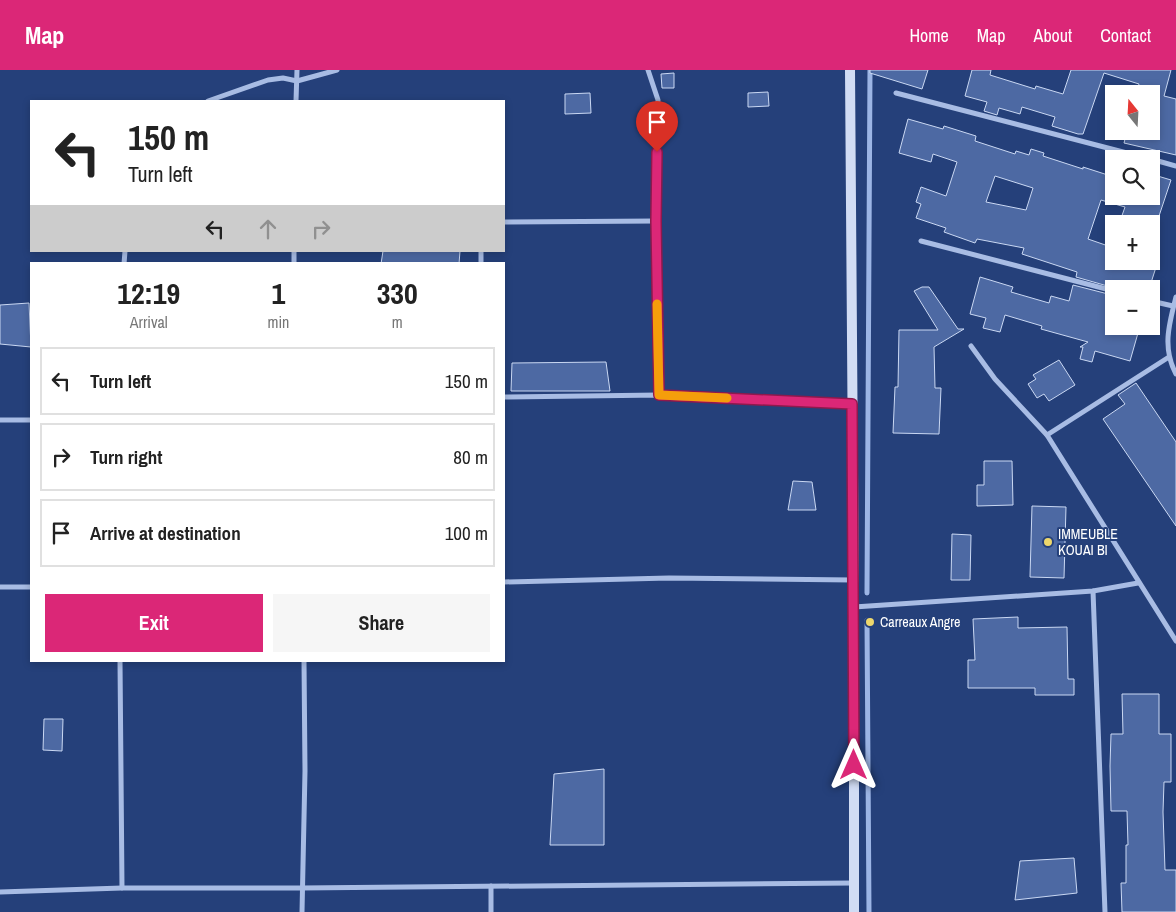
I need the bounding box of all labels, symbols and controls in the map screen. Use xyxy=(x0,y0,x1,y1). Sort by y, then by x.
text: Map xyxy=(25,19,64,51)
text: Home xyxy=(909,23,949,48)
text: Map xyxy=(977,23,1006,48)
text: About xyxy=(1034,23,1072,48)
text: Contact xyxy=(1100,23,1151,48)
north arrow xyxy=(1105,85,1160,140)
map controls xyxy=(1105,85,1160,335)
pin xyxy=(636,101,678,152)
icon: arrive xyxy=(643,108,671,136)
text: 150 m xyxy=(128,114,209,161)
icon: left xyxy=(45,120,110,185)
button: search xyxy=(1105,150,1160,205)
text: Turn left xyxy=(128,159,193,189)
icon: left xyxy=(201,215,229,243)
icon: ahead xyxy=(254,215,282,243)
icon: right xyxy=(307,215,335,243)
button: + xyxy=(1105,215,1160,270)
text: 12:19 xyxy=(117,273,180,313)
text: 1 xyxy=(272,273,285,313)
text: 330 xyxy=(377,273,418,313)
button: − xyxy=(1105,280,1160,335)
text: Arrival xyxy=(130,311,168,333)
text: min xyxy=(267,311,289,333)
text: m xyxy=(392,311,403,333)
icon: left xyxy=(47,367,75,395)
text: Turn left xyxy=(90,368,151,394)
text: 150 m xyxy=(445,368,488,394)
icon: right xyxy=(47,443,75,471)
text: Turn right xyxy=(90,444,162,470)
text: 80 m xyxy=(453,444,488,470)
icon: arrive xyxy=(47,519,75,547)
text: Arrive at destination xyxy=(90,520,241,546)
text: 100 m xyxy=(445,520,488,546)
place label: IMMEUBLE KOUAI BI xyxy=(1058,525,1118,559)
marker: IMMEUBLE KOUAI BI xyxy=(1042,536,1054,548)
button: Exit xyxy=(45,594,263,652)
button: Share xyxy=(273,594,490,652)
place label: Carreaux Angre xyxy=(880,613,960,631)
marker: Carreaux Angre xyxy=(864,616,876,628)
position arrow xyxy=(827,738,879,790)

